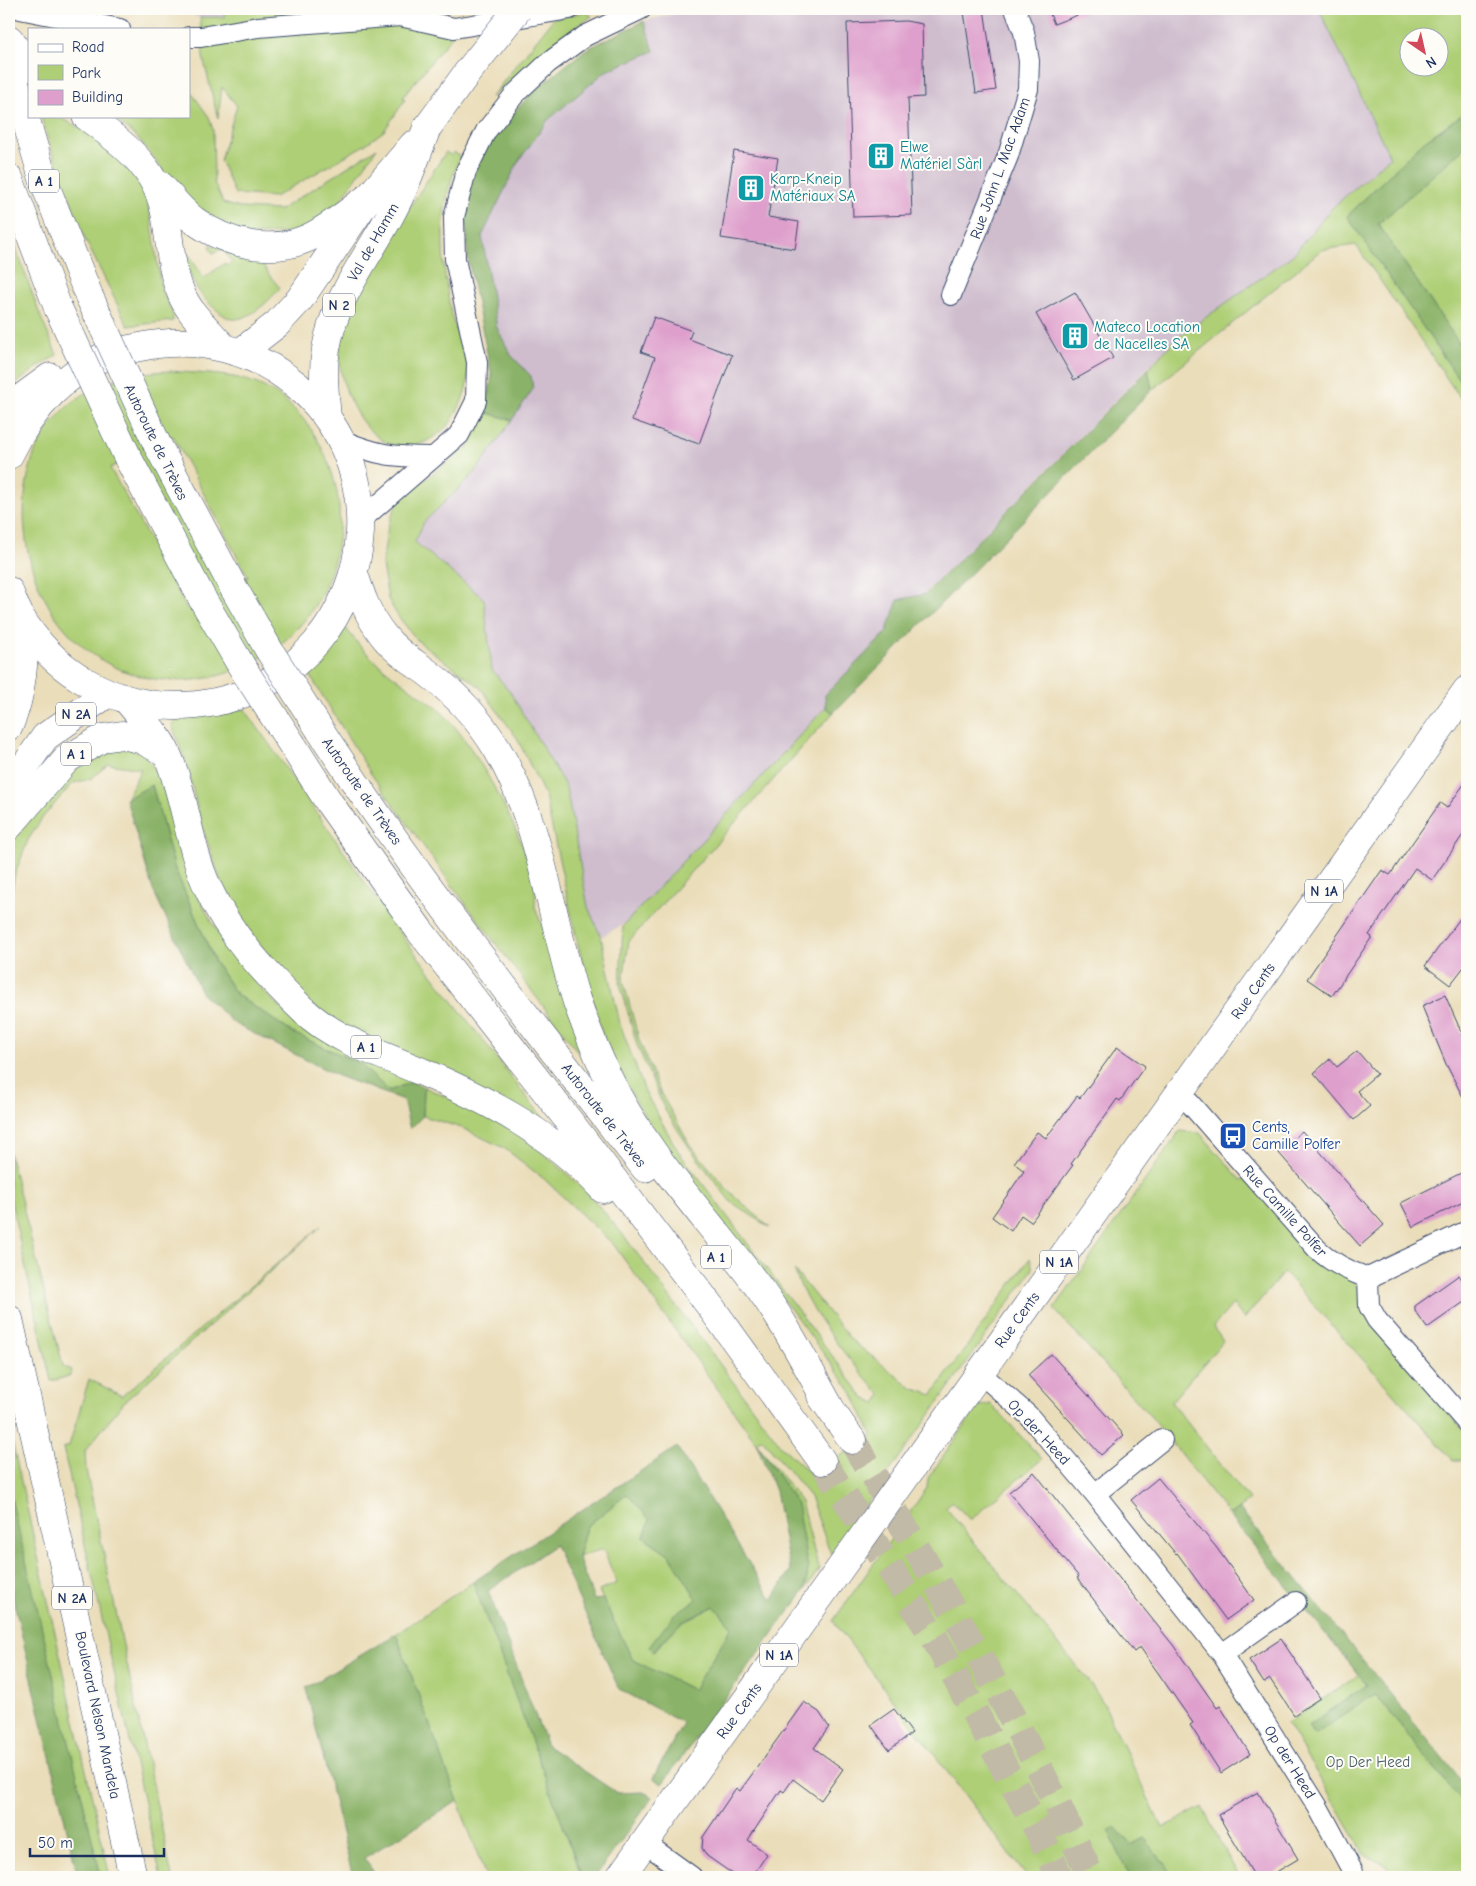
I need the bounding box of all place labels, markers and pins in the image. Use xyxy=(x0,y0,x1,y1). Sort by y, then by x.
place label: Elwe Matériel Sàrl xyxy=(900,138,982,173)
building icon: Elwe Matériel Sàrl xyxy=(866,141,896,171)
place label: Karp-Kneip Matériaux SA xyxy=(770,170,856,205)
building icon: Karp-Kneip Matériaux SA xyxy=(736,173,766,203)
place label: Mateco Location de Nacelles SA xyxy=(1094,318,1200,353)
building icon: Mateco Location de Nacelles SA xyxy=(1060,321,1090,351)
place label: Cents, Camille Polfer xyxy=(1252,1118,1340,1153)
bus stop icon: Cents, Camille Polfer xyxy=(1218,1121,1248,1151)

